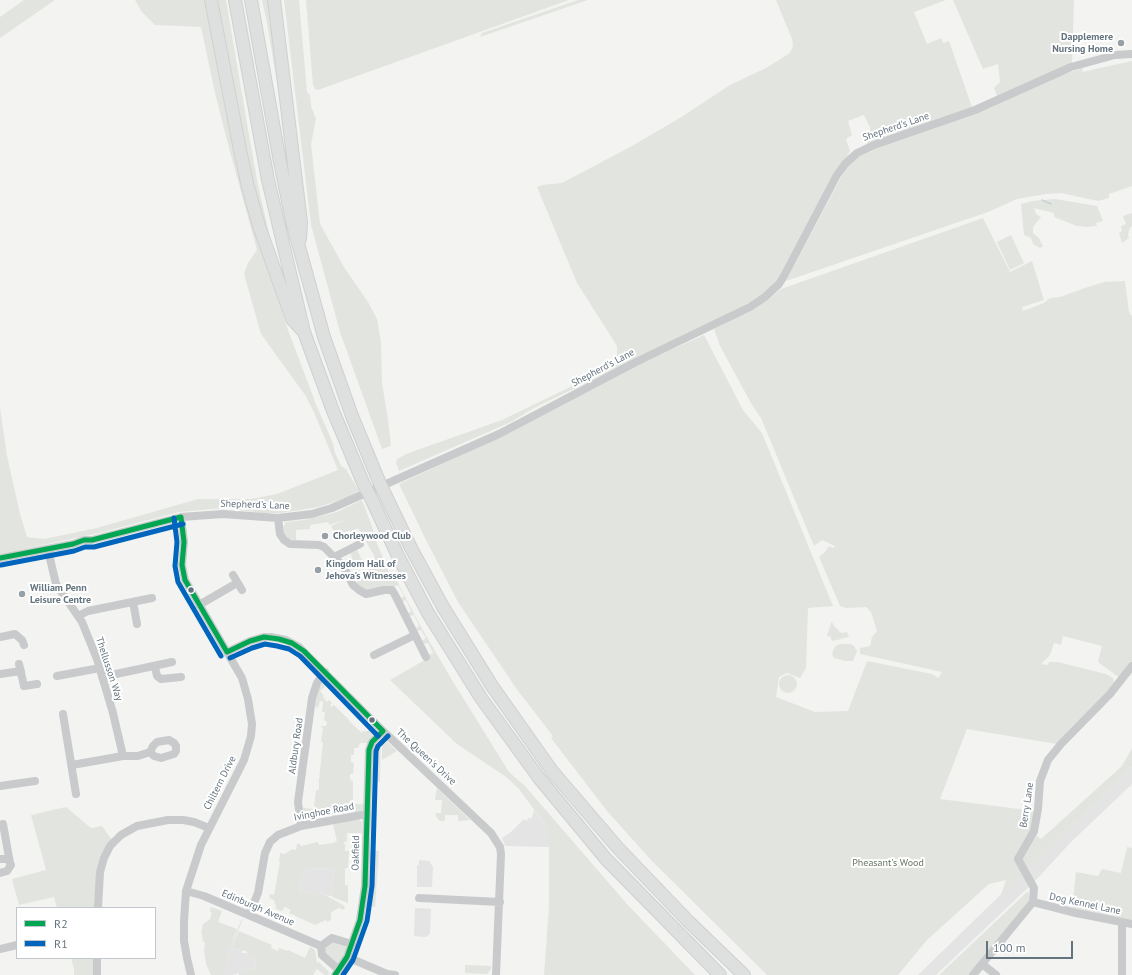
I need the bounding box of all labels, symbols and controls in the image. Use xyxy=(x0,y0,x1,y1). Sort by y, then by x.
place label: Dapplemere Nursing Home xyxy=(1052,31,1113,54)
marker: Dapplemere Nursing Home xyxy=(1116,38,1126,48)
street label: Shepherd's Lane xyxy=(861,110,931,144)
street label: Shepherd's Lane xyxy=(569,346,637,390)
street label: Shepherd's Lane xyxy=(220,498,290,512)
place label: Chorleywood Club xyxy=(333,530,411,542)
marker: Chorleywood Club xyxy=(320,531,330,541)
place label: Kingdom Hall of Jehova's Witnesses xyxy=(326,558,406,582)
marker: Kingdom Hall of Jehova's Witnesses xyxy=(313,565,323,575)
place label: William Penn Leisure Centre xyxy=(30,582,91,606)
unlabelled marker xyxy=(186,585,196,595)
marker: William Penn Leisure Centre xyxy=(17,589,27,599)
street label: Thellusson Way xyxy=(93,635,125,703)
unlabelled marker xyxy=(367,715,377,725)
street label: Aldbury Road xyxy=(286,717,306,775)
street label: The Queen's Drive xyxy=(394,726,458,788)
street label: Chiltern Drive xyxy=(201,754,239,812)
street label: Berry Lane xyxy=(1018,782,1036,828)
street label: Ivinghoe Road xyxy=(293,800,355,824)
street label: Oakfield xyxy=(350,835,362,871)
park label: Pheasant's Wood xyxy=(852,857,924,869)
street label: Edinburgh Avenue xyxy=(220,887,296,929)
street label: Dog Kennel Lane xyxy=(1048,891,1122,917)
legend xyxy=(16,907,156,959)
text: R2 xyxy=(54,916,68,931)
scale bar xyxy=(988,933,1075,959)
text: R1 xyxy=(54,936,68,951)
text: 100 m xyxy=(993,940,1026,955)

